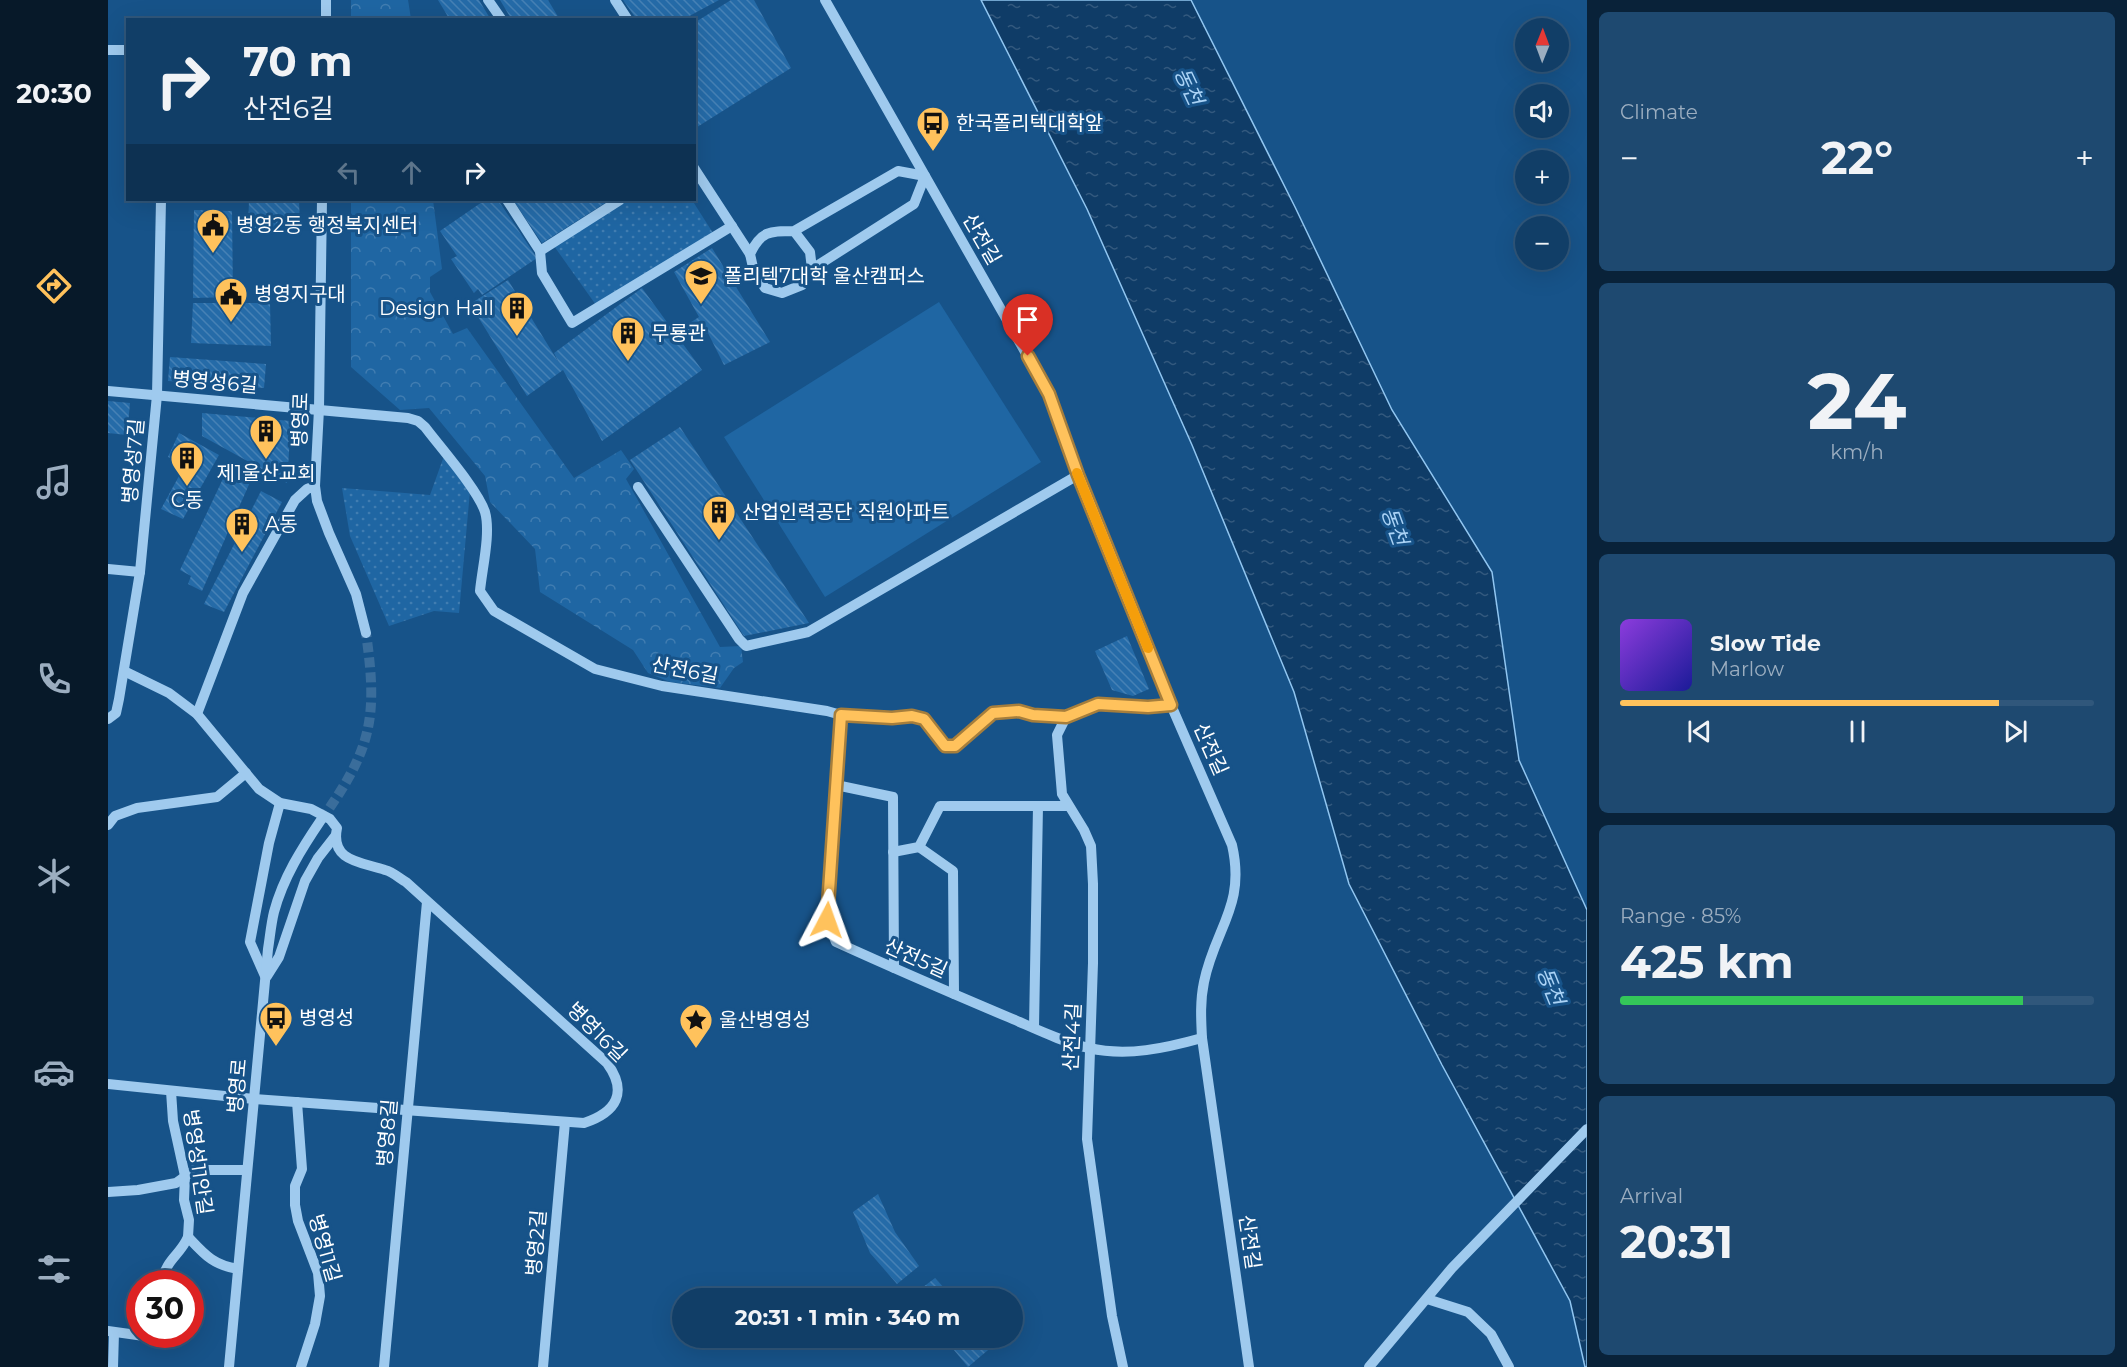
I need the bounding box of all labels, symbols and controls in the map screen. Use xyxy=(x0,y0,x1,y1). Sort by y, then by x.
north arrow xyxy=(1515,18,1569,72)
map controls xyxy=(1515,18,1569,270)
text: 70 m xyxy=(243,35,353,87)
icon: right xyxy=(144,42,222,120)
water label: 동천 xyxy=(1170,63,1210,111)
text: 20:30 xyxy=(16,77,92,110)
button: sound xyxy=(1515,84,1569,138)
text: 산전6길 xyxy=(243,92,334,125)
text: Climate xyxy=(1620,100,1698,124)
bus stop icon: 한국폴리텍대학앞 xyxy=(915,105,951,152)
place label: 한국폴리텍대학앞 xyxy=(956,111,1103,135)
text: 22° xyxy=(1821,130,1893,185)
text: − xyxy=(1620,138,1639,178)
text: + xyxy=(2075,138,2094,178)
button: + xyxy=(1515,150,1569,204)
icon: left xyxy=(332,156,365,189)
icon: ahead xyxy=(395,156,428,189)
icon: right xyxy=(458,156,491,189)
public building icon: 병영2동 행정복지센터 xyxy=(195,207,231,254)
street label: 산전길 xyxy=(958,209,1006,269)
place label: 병영2동 행정복지센터 xyxy=(236,213,418,237)
button: − xyxy=(1515,216,1569,270)
school or university icon: 폴리텍7대학 울산캠퍼스 xyxy=(683,258,719,305)
place label: 폴리텍7대학 울산캠퍼스 xyxy=(724,264,925,288)
icon: directions xyxy=(33,265,75,307)
public building icon: 병영지구대 xyxy=(213,276,249,323)
place label: 병영지구대 xyxy=(254,282,346,306)
building icon: Design Hall xyxy=(499,290,535,337)
pin xyxy=(1002,294,1053,356)
place label: Design Hall xyxy=(379,296,494,320)
icon: arrive xyxy=(1011,303,1044,336)
building icon: 무룡관 xyxy=(610,315,646,362)
place label: 무룡관 xyxy=(651,321,706,345)
text: 24 xyxy=(1808,353,1906,449)
street label: 병영성6길 xyxy=(171,366,259,398)
street label: 병영로 xyxy=(287,392,313,448)
building icon: 제1울산교회 xyxy=(248,413,284,460)
street label: 병영성7길 xyxy=(117,417,149,505)
building icon: C동 xyxy=(169,440,205,487)
text: km/h xyxy=(1830,440,1884,464)
icon: music xyxy=(33,461,75,503)
place label: 제1울산교회 xyxy=(216,461,316,485)
place label: C동 xyxy=(171,488,203,512)
building icon: 산업인력공단 직원아파트 xyxy=(701,494,737,541)
place label: 산업인력공단 직원아파트 xyxy=(742,500,950,524)
water label: 동천 xyxy=(1377,504,1414,551)
building icon: A동 xyxy=(224,506,260,553)
place label: A동 xyxy=(265,512,298,536)
text: Slow Tide xyxy=(1710,630,1821,657)
street label: 산전6길 xyxy=(650,652,720,688)
text: Marlow xyxy=(1710,657,1784,681)
icon: phone xyxy=(33,658,75,700)
icon: previous xyxy=(1683,715,1716,748)
icon: pause xyxy=(1841,715,1874,748)
icon: next xyxy=(1999,715,2032,748)
street label: 산전길 xyxy=(1189,719,1233,779)
icon: climate xyxy=(33,855,75,897)
position arrow xyxy=(795,888,859,952)
text: Range · 85% xyxy=(1620,904,1741,928)
street label: 산전5길 xyxy=(881,934,951,982)
text: 425 km xyxy=(1620,934,1794,989)
water label: 동천 xyxy=(1532,963,1571,1011)
street label: 병영16길 xyxy=(562,997,632,1067)
bus stop icon: 병영성 xyxy=(258,1000,294,1047)
place icon: 울산병영성 xyxy=(678,1002,714,1049)
street label: 산전4길 xyxy=(1058,1002,1086,1072)
place label: 병영성 xyxy=(299,1006,354,1030)
place label: 울산병영성 xyxy=(719,1008,811,1032)
icon: car xyxy=(33,1051,75,1093)
street label: 병영로 xyxy=(223,1057,251,1115)
street label: 병영8길 xyxy=(372,1098,402,1168)
street label: 병영성11안길 xyxy=(179,1108,217,1216)
text: Arrival xyxy=(1620,1184,1683,1208)
street label: 병영2길 xyxy=(521,1209,551,1277)
street label: 병영11길 xyxy=(304,1211,346,1285)
street label: 산전길 xyxy=(1234,1213,1266,1271)
text: 20:31 xyxy=(1620,1214,1733,1269)
icon: filters xyxy=(33,1248,75,1290)
speed limit sign: 30 xyxy=(126,1270,204,1348)
text: 20:31 · 1 min · 340 m xyxy=(735,1304,960,1331)

